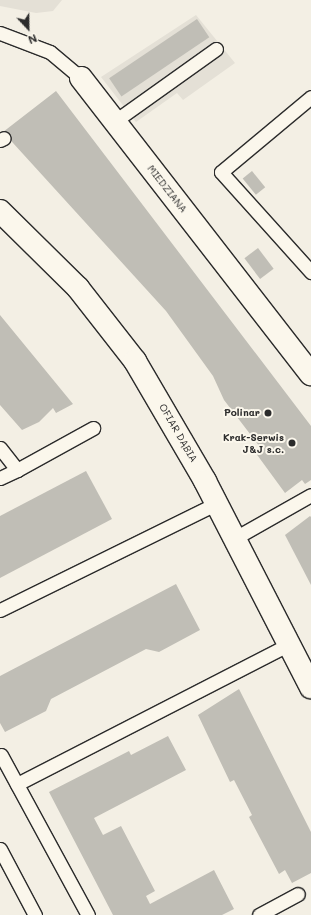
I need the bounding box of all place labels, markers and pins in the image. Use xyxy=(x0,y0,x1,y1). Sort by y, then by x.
place label: Polinar xyxy=(224,407,260,419)
marker: Polinar xyxy=(263,408,273,418)
place label: Krak-Serwis J&J s.c. xyxy=(223,431,284,454)
marker: Krak-Serwis J&J s.c. xyxy=(287,438,297,448)

